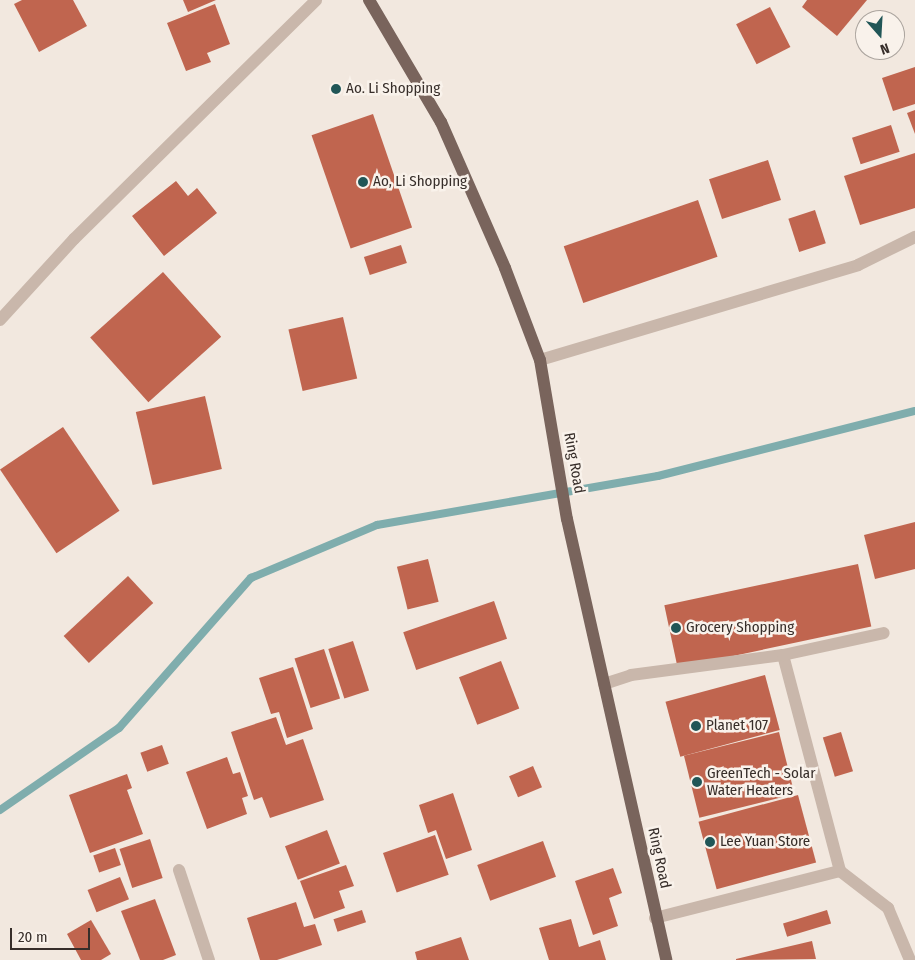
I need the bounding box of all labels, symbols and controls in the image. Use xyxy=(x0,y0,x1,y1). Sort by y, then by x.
north arrow xyxy=(855,10,905,60)
text: N xyxy=(878,39,891,58)
place label: Ao. Li Shopping xyxy=(346,80,440,98)
marker: Ao. Li Shopping xyxy=(330,83,342,95)
place label: Ao, Li Shopping xyxy=(373,173,467,191)
marker: Ao, Li Shopping xyxy=(357,176,369,188)
street label: Ring Road xyxy=(560,431,588,495)
place label: Grocery Shopping xyxy=(686,619,794,637)
marker: Grocery Shopping xyxy=(670,622,682,634)
place label: Planet 107 xyxy=(706,717,768,735)
marker: Planet 107 xyxy=(690,720,702,732)
place label: GreenTech - Solar Water Heaters xyxy=(707,764,815,799)
marker: GreenTech - Solar Water Heaters xyxy=(691,776,703,788)
street label: Ring Road xyxy=(644,826,674,890)
place label: Lee Yuan Store xyxy=(720,833,810,851)
marker: Lee Yuan Store xyxy=(704,836,716,848)
scale bar xyxy=(12,918,92,950)
text: 20 m xyxy=(18,928,48,946)

